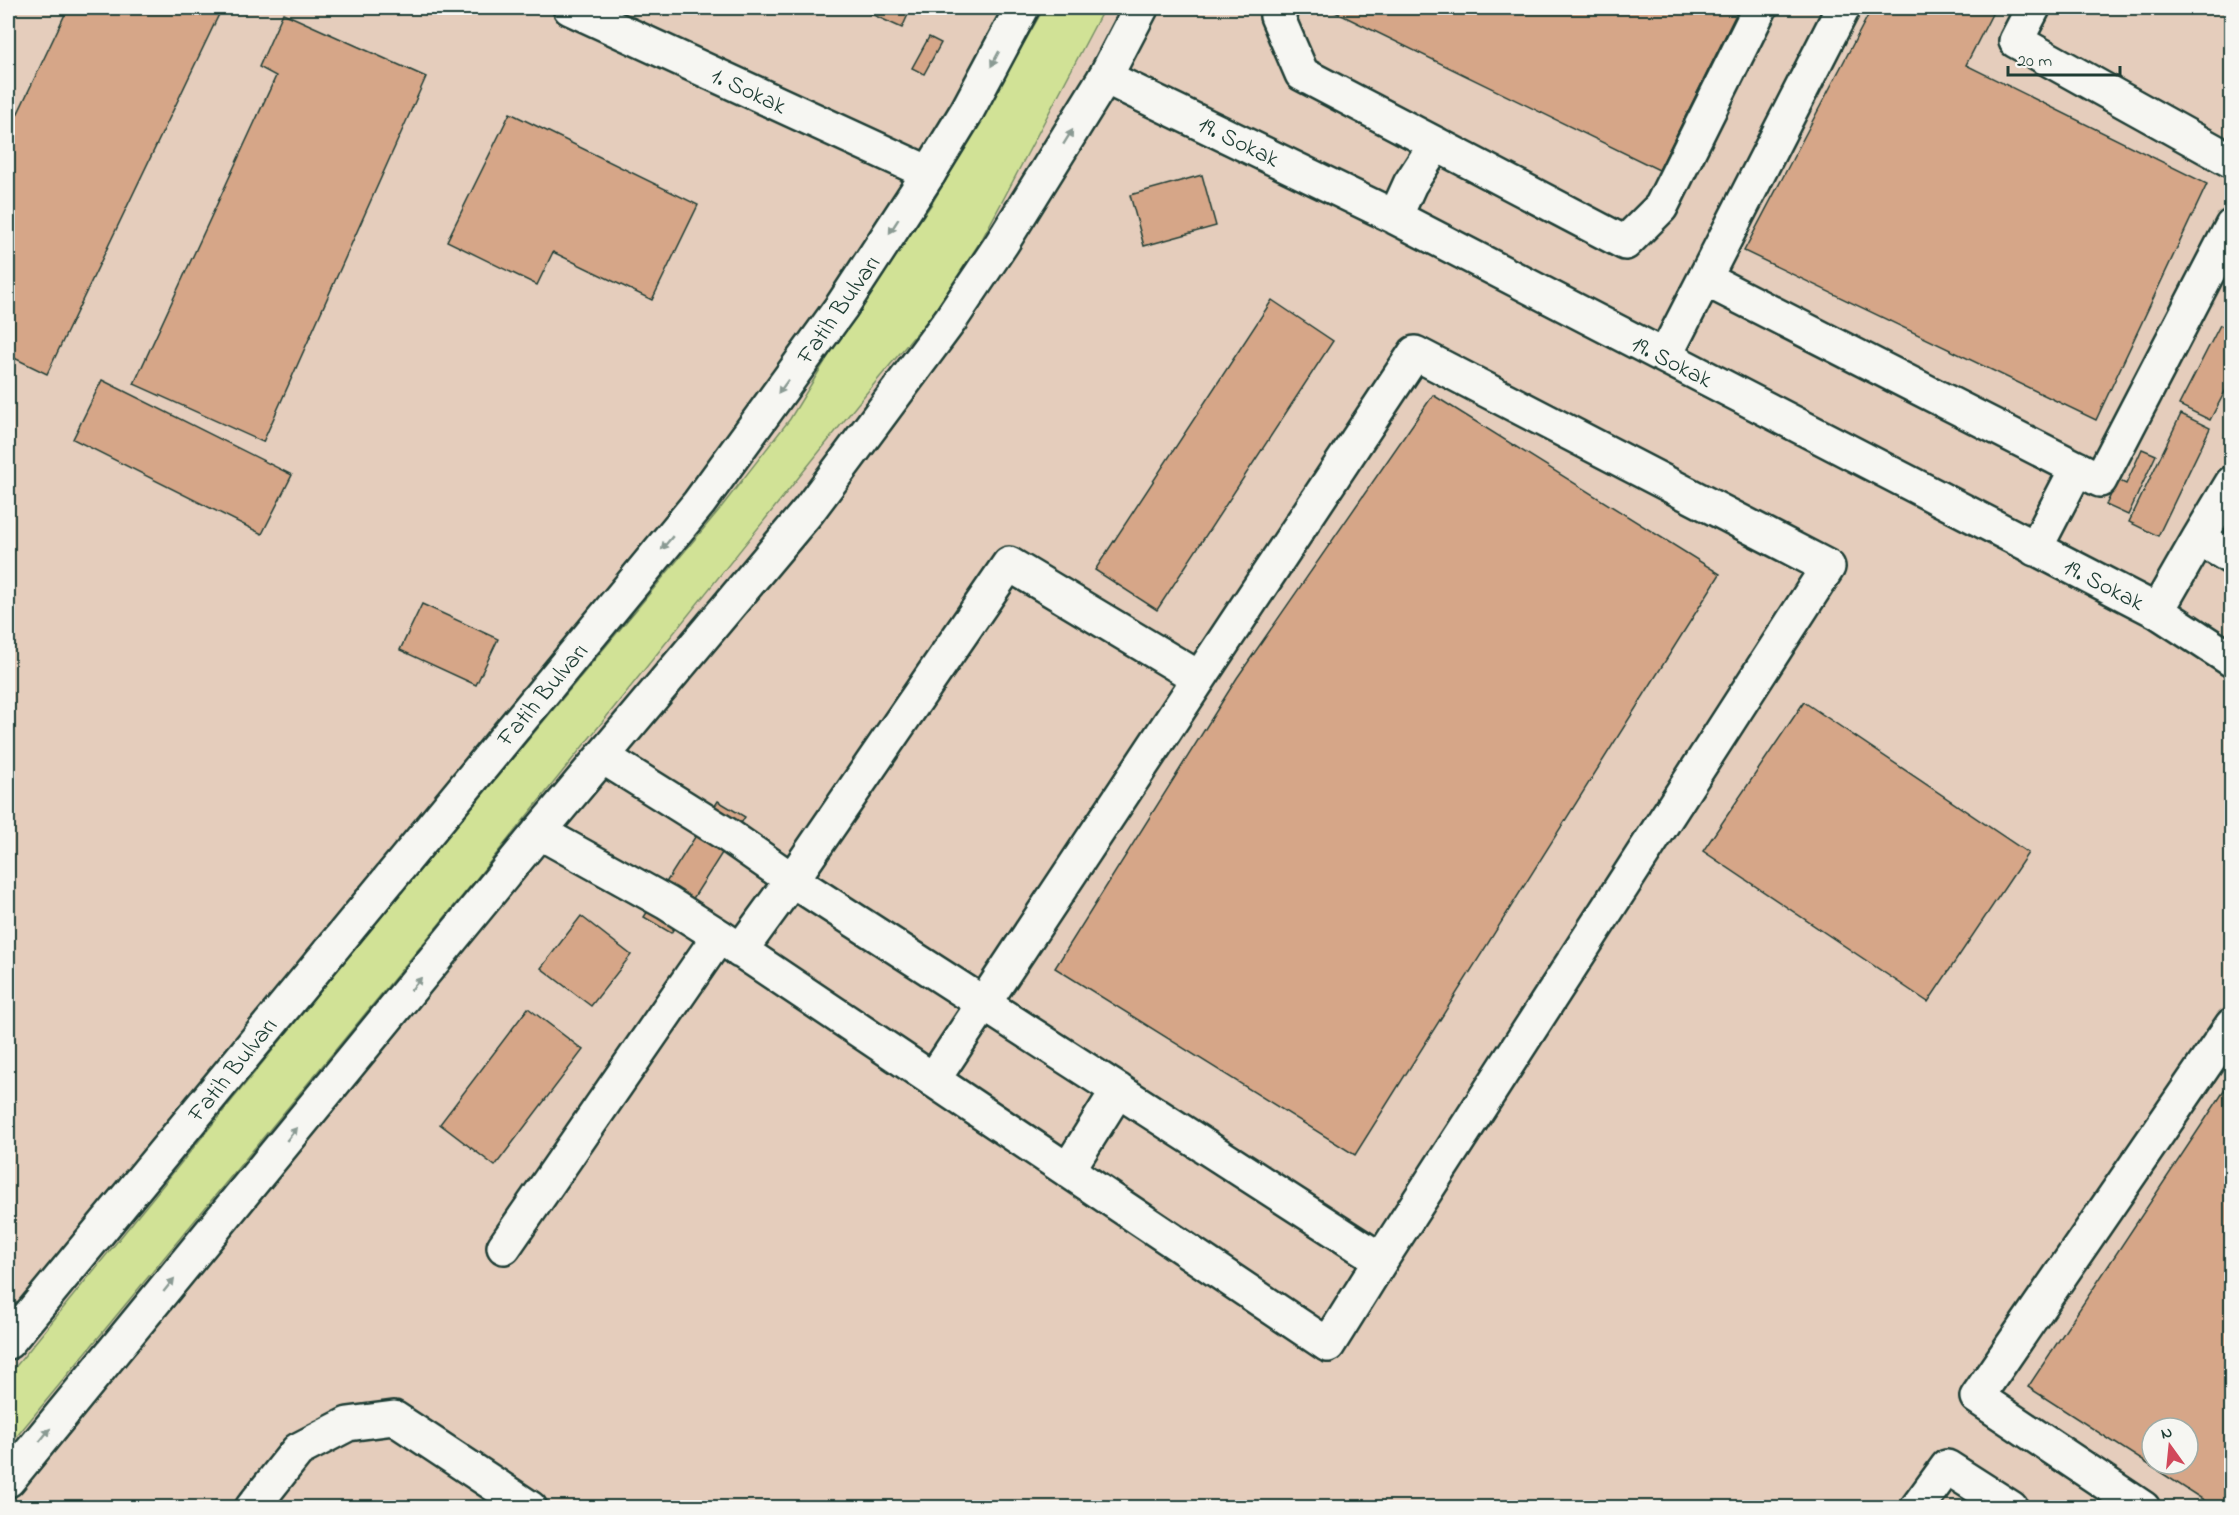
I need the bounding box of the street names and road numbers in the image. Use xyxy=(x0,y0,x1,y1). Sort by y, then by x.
street label: 1. Sokak xyxy=(704,60,792,125)
street label: 19. Sokak xyxy=(1191,108,1285,178)
street label: Fatih Bulvarı xyxy=(789,249,891,373)
street label: 19. Sokak xyxy=(1624,328,1718,399)
street label: 19. Sokak xyxy=(2056,551,2150,622)
street label: Fatih Bulvarı xyxy=(489,636,598,756)
street label: Fatih Bulvarı xyxy=(180,1011,287,1131)

